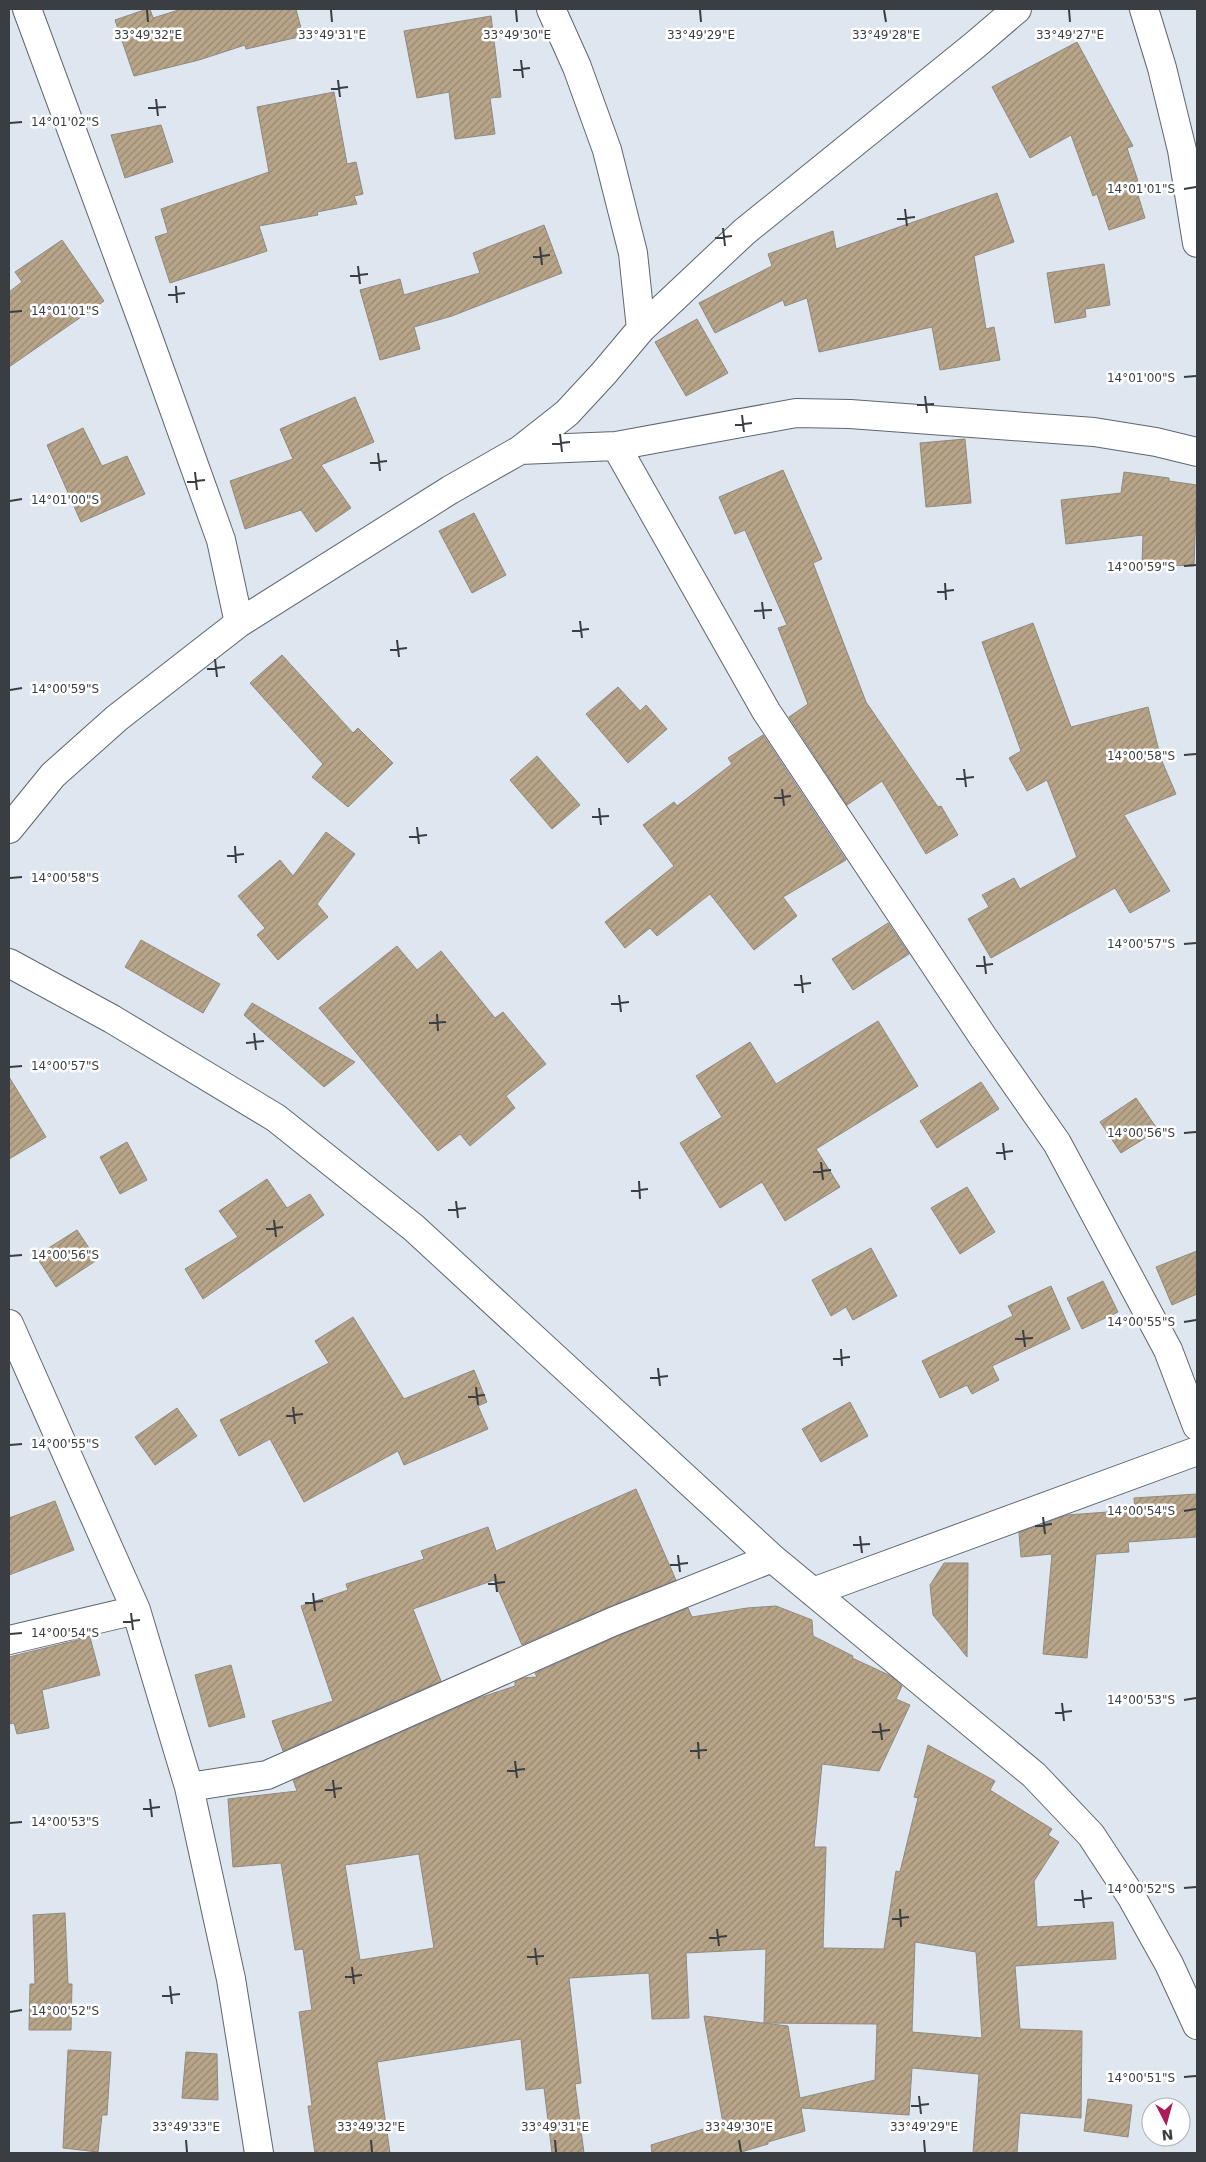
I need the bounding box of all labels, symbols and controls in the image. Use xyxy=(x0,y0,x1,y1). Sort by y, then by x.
text: 33°49'32"E xyxy=(114,28,182,42)
text: 33°49'31"E xyxy=(298,28,366,42)
text: 33°49'30"E xyxy=(483,28,551,42)
text: 33°49'29"E xyxy=(667,28,735,42)
text: 33°49'28"E xyxy=(852,28,920,42)
text: 33°49'27"E xyxy=(1036,28,1104,42)
text: 14°01'02"S xyxy=(31,115,99,129)
text: 14°01'01"S xyxy=(1107,182,1175,196)
text: 14°01'01"S xyxy=(31,304,99,318)
text: 14°01'00"S xyxy=(1107,371,1175,385)
text: 14°01'00"S xyxy=(31,493,99,507)
text: 14°00'59"S xyxy=(1107,560,1175,574)
text: 14°00'59"S xyxy=(31,682,99,696)
text: 14°00'58"S xyxy=(1107,749,1175,763)
text: 14°00'58"S xyxy=(31,871,99,885)
text: 14°00'57"S xyxy=(1107,937,1175,951)
text: 14°00'57"S xyxy=(31,1059,99,1073)
text: 14°00'56"S xyxy=(1107,1126,1175,1140)
text: 14°00'56"S xyxy=(31,1248,99,1262)
text: 14°00'55"S xyxy=(1107,1315,1175,1329)
text: 14°00'55"S xyxy=(31,1437,99,1451)
text: 14°00'54"S xyxy=(1107,1504,1175,1518)
text: 14°00'54"S xyxy=(31,1626,99,1640)
text: 14°00'53"S xyxy=(1107,1693,1175,1707)
text: 14°00'53"S xyxy=(31,1815,99,1829)
text: 14°00'52"S xyxy=(1107,1882,1175,1896)
text: 14°00'52"S xyxy=(31,2004,99,2018)
text: 14°00'51"S xyxy=(1107,2071,1175,2085)
north arrow xyxy=(1141,2097,1191,2147)
text: 33°49'33"E xyxy=(152,2120,220,2134)
text: 33°49'32"E xyxy=(337,2120,405,2134)
text: 33°49'31"E xyxy=(521,2120,589,2134)
text: 33°49'30"E xyxy=(705,2120,773,2134)
text: 33°49'29"E xyxy=(890,2120,958,2134)
text: N xyxy=(1161,2126,1174,2143)

